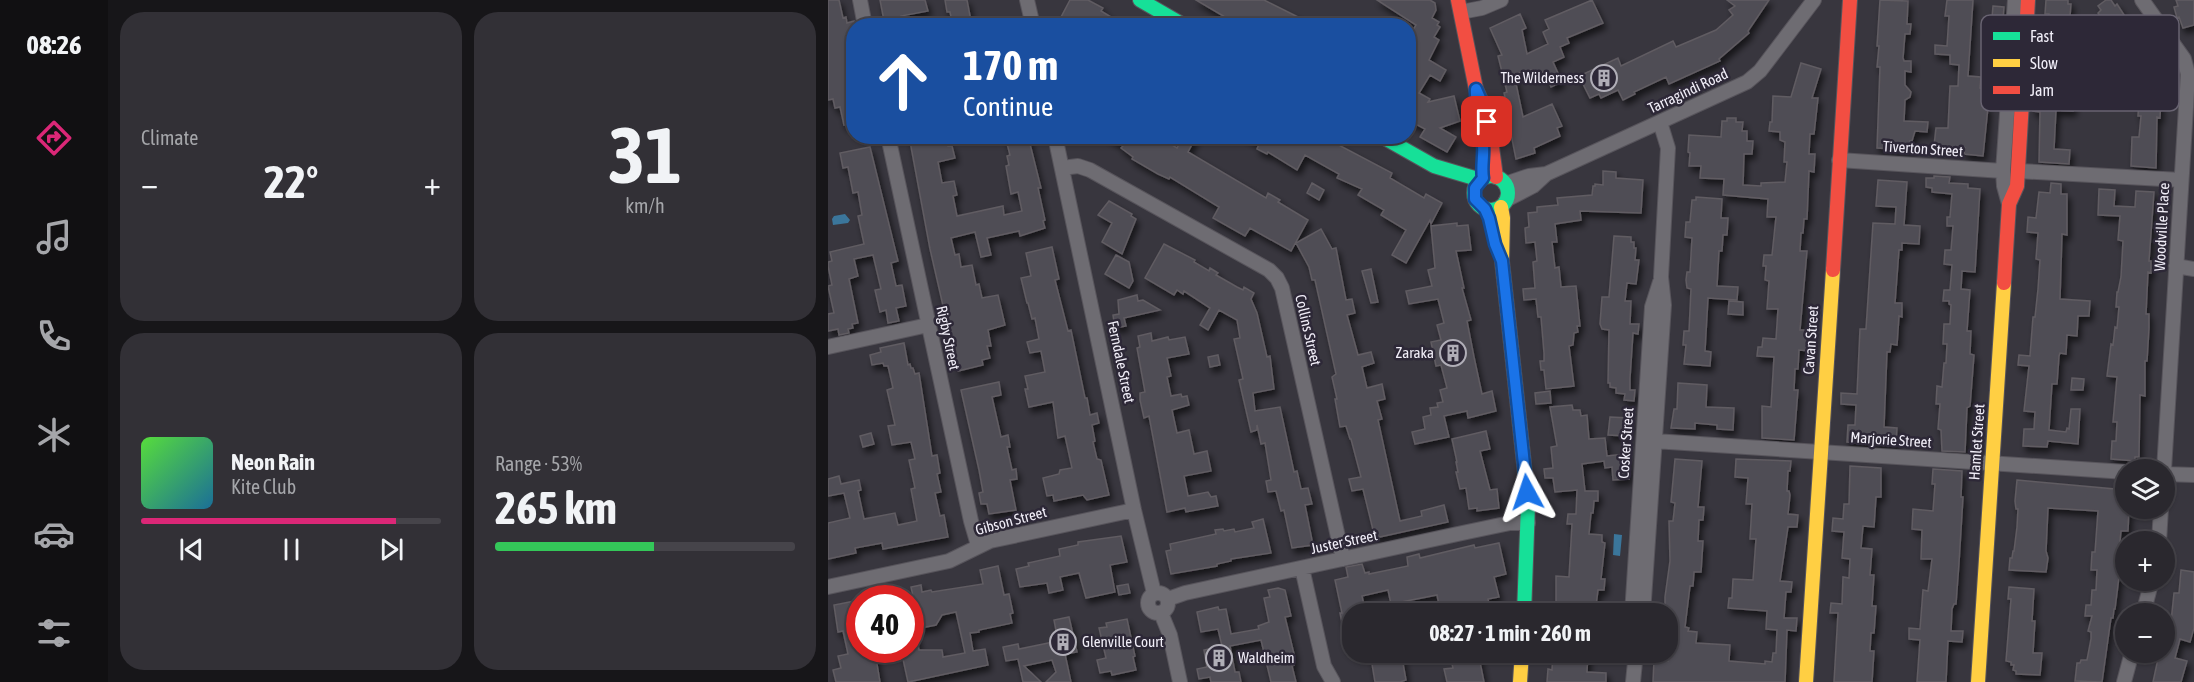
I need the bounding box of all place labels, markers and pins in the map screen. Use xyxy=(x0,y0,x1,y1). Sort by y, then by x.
building icon: The Wilderness xyxy=(1589,63,1619,93)
place label: The Wilderness xyxy=(1500,69,1584,86)
pin xyxy=(1461,96,1512,147)
building icon: Zaraka xyxy=(1438,338,1468,368)
place label: Zaraka xyxy=(1396,344,1434,361)
building icon: Glenville Court xyxy=(1048,627,1078,657)
place label: Glenville Court xyxy=(1082,633,1164,650)
building icon: Waldheim xyxy=(1204,643,1234,673)
place label: Waldheim xyxy=(1238,649,1295,666)

